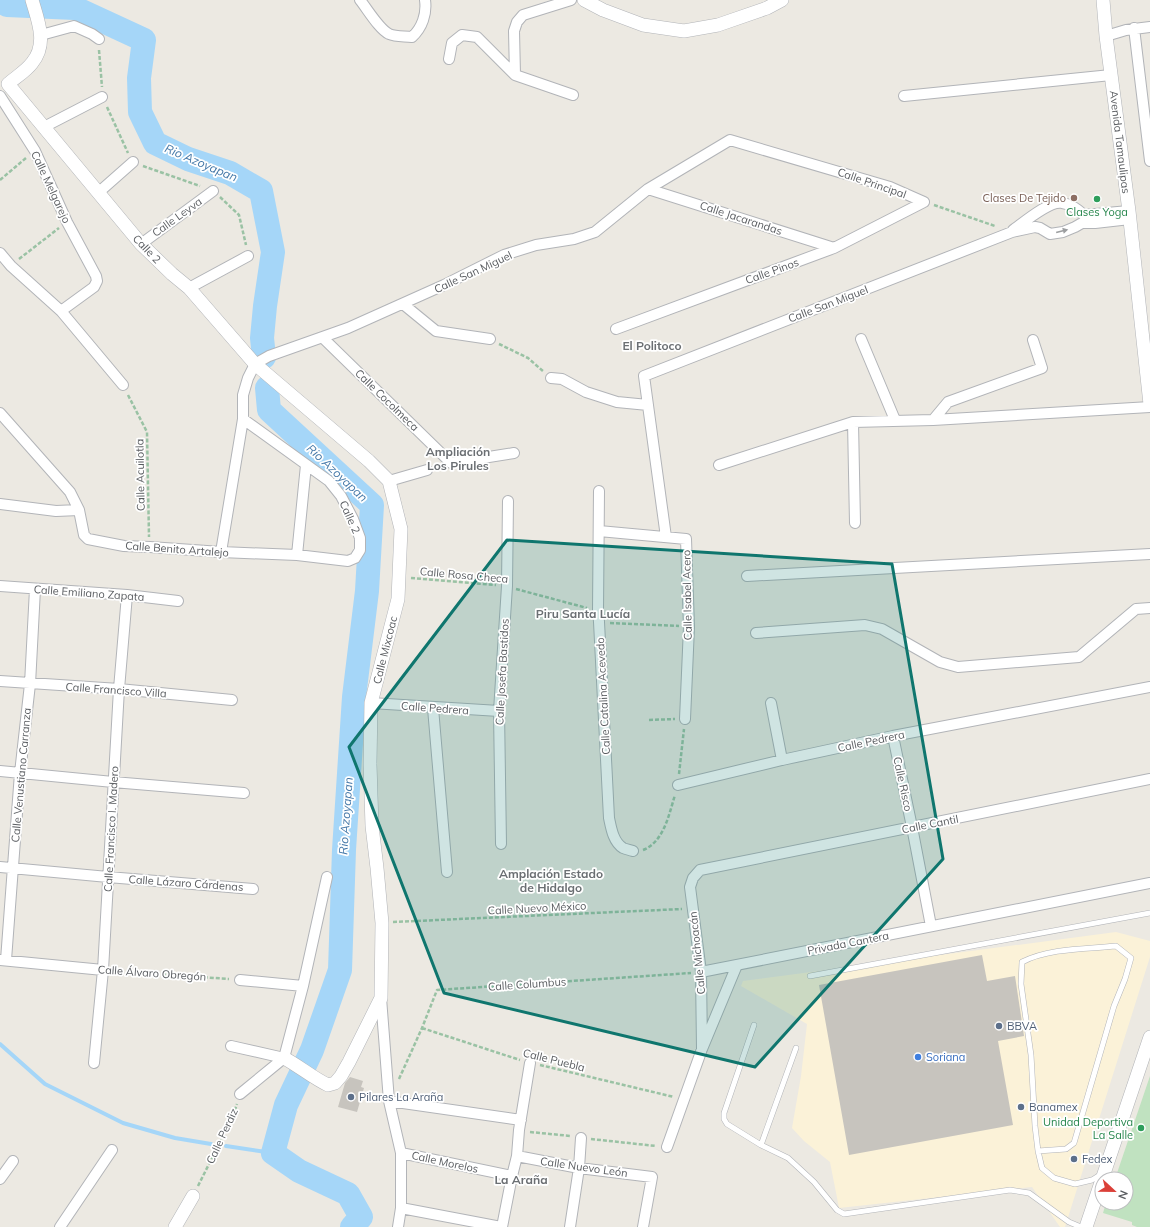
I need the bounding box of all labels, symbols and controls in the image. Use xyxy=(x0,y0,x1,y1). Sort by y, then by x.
street label: Avenida Tamaulipas xyxy=(1107,90,1133,194)
water label: Rio Azoyapan xyxy=(162,140,240,185)
street label: Calle Melgarejo xyxy=(28,149,74,225)
street label: Calle Principal xyxy=(836,165,908,201)
place label: Clases De Tejido xyxy=(983,191,1066,205)
marker: Clases De Tejido xyxy=(1069,193,1079,203)
street label: Calle Leyva xyxy=(149,194,205,240)
marker: Clases Yoga xyxy=(1092,194,1102,204)
street label: Calle Jacarandas xyxy=(698,198,784,238)
place label: Clases Yoga xyxy=(1066,205,1128,219)
one-way arrow xyxy=(1056,228,1069,234)
street label: Calle 2 xyxy=(130,232,164,267)
street label: Calle San Miguel xyxy=(432,248,514,296)
street label: Calle Pinos xyxy=(743,255,801,287)
street label: Calle San Miguel xyxy=(786,282,870,326)
district label: El Politoco xyxy=(622,338,682,353)
street label: Calle Cocolmeca xyxy=(352,366,422,434)
street label: Calle Acuilotla xyxy=(132,439,148,511)
water label: Rio Azoyapan xyxy=(304,441,371,505)
district label: Ampliación Los Pirules xyxy=(426,444,490,473)
street label: Calle 2 xyxy=(337,498,364,536)
street label: Calle Benito Artalejo xyxy=(125,538,229,560)
street label: Calle Isabel Acero xyxy=(679,550,695,640)
street label: Calle Rosa Checa xyxy=(419,564,509,586)
street label: Calle Emiliano Zapata xyxy=(33,582,145,604)
district label: Piru Santa Lucía xyxy=(536,606,630,621)
street label: Calle Mixcoac xyxy=(370,614,400,685)
street label: Calle Josefa Bastidos xyxy=(492,618,512,726)
street label: Calle Catalina Acevedo xyxy=(593,637,613,755)
street label: Calle Francisco Villa xyxy=(65,679,167,701)
street label: Calle Pedrera xyxy=(401,699,469,717)
street label: Calle Venustiano Carranza xyxy=(8,707,34,843)
street label: Calle Pedrera xyxy=(836,727,906,755)
street label: Calle Risco xyxy=(890,755,916,813)
street label: Calle Francisco I. Madero xyxy=(101,766,121,892)
water label: Rio Azoyapan xyxy=(335,777,356,855)
street label: Calle Cantil xyxy=(900,812,960,836)
district label: Amplación Estado de Hidalgo xyxy=(499,866,603,895)
street label: Calle Lázaro Cárdenas xyxy=(128,872,244,894)
street label: Calle Nuevo México xyxy=(487,898,587,918)
street label: Calle Michoacán xyxy=(686,911,708,995)
street label: Privada Cantera xyxy=(806,928,890,958)
street label: Calle Álvaro Obregón xyxy=(97,962,207,984)
street label: Calle Columbus xyxy=(487,974,567,994)
place label: BBVA xyxy=(1007,1019,1037,1033)
marker: BBVA xyxy=(994,1021,1004,1031)
street label: Calle Puebla xyxy=(522,1046,586,1074)
place label: Soriana xyxy=(926,1050,965,1064)
marker: Soriana xyxy=(913,1052,923,1062)
place label: Pilares La Araña xyxy=(359,1090,443,1104)
marker: Pilares La Araña xyxy=(346,1092,356,1102)
place label: Banamex xyxy=(1029,1100,1078,1114)
marker: Banamex xyxy=(1016,1102,1026,1112)
street label: Calle Perdiz xyxy=(203,1106,241,1166)
place label: Unidad Deportiva La Salle xyxy=(1043,1115,1133,1142)
marker: Unidad Deportiva La Salle xyxy=(1136,1123,1146,1133)
street label: Calle Morelos xyxy=(410,1148,480,1176)
place label: Fedex xyxy=(1082,1152,1112,1166)
street label: Calle Nuevo León xyxy=(539,1154,629,1180)
marker: Fedex xyxy=(1069,1154,1079,1164)
north arrow xyxy=(1094,1171,1134,1211)
district label: La Araña xyxy=(494,1172,548,1187)
text: N xyxy=(1115,1188,1131,1201)

